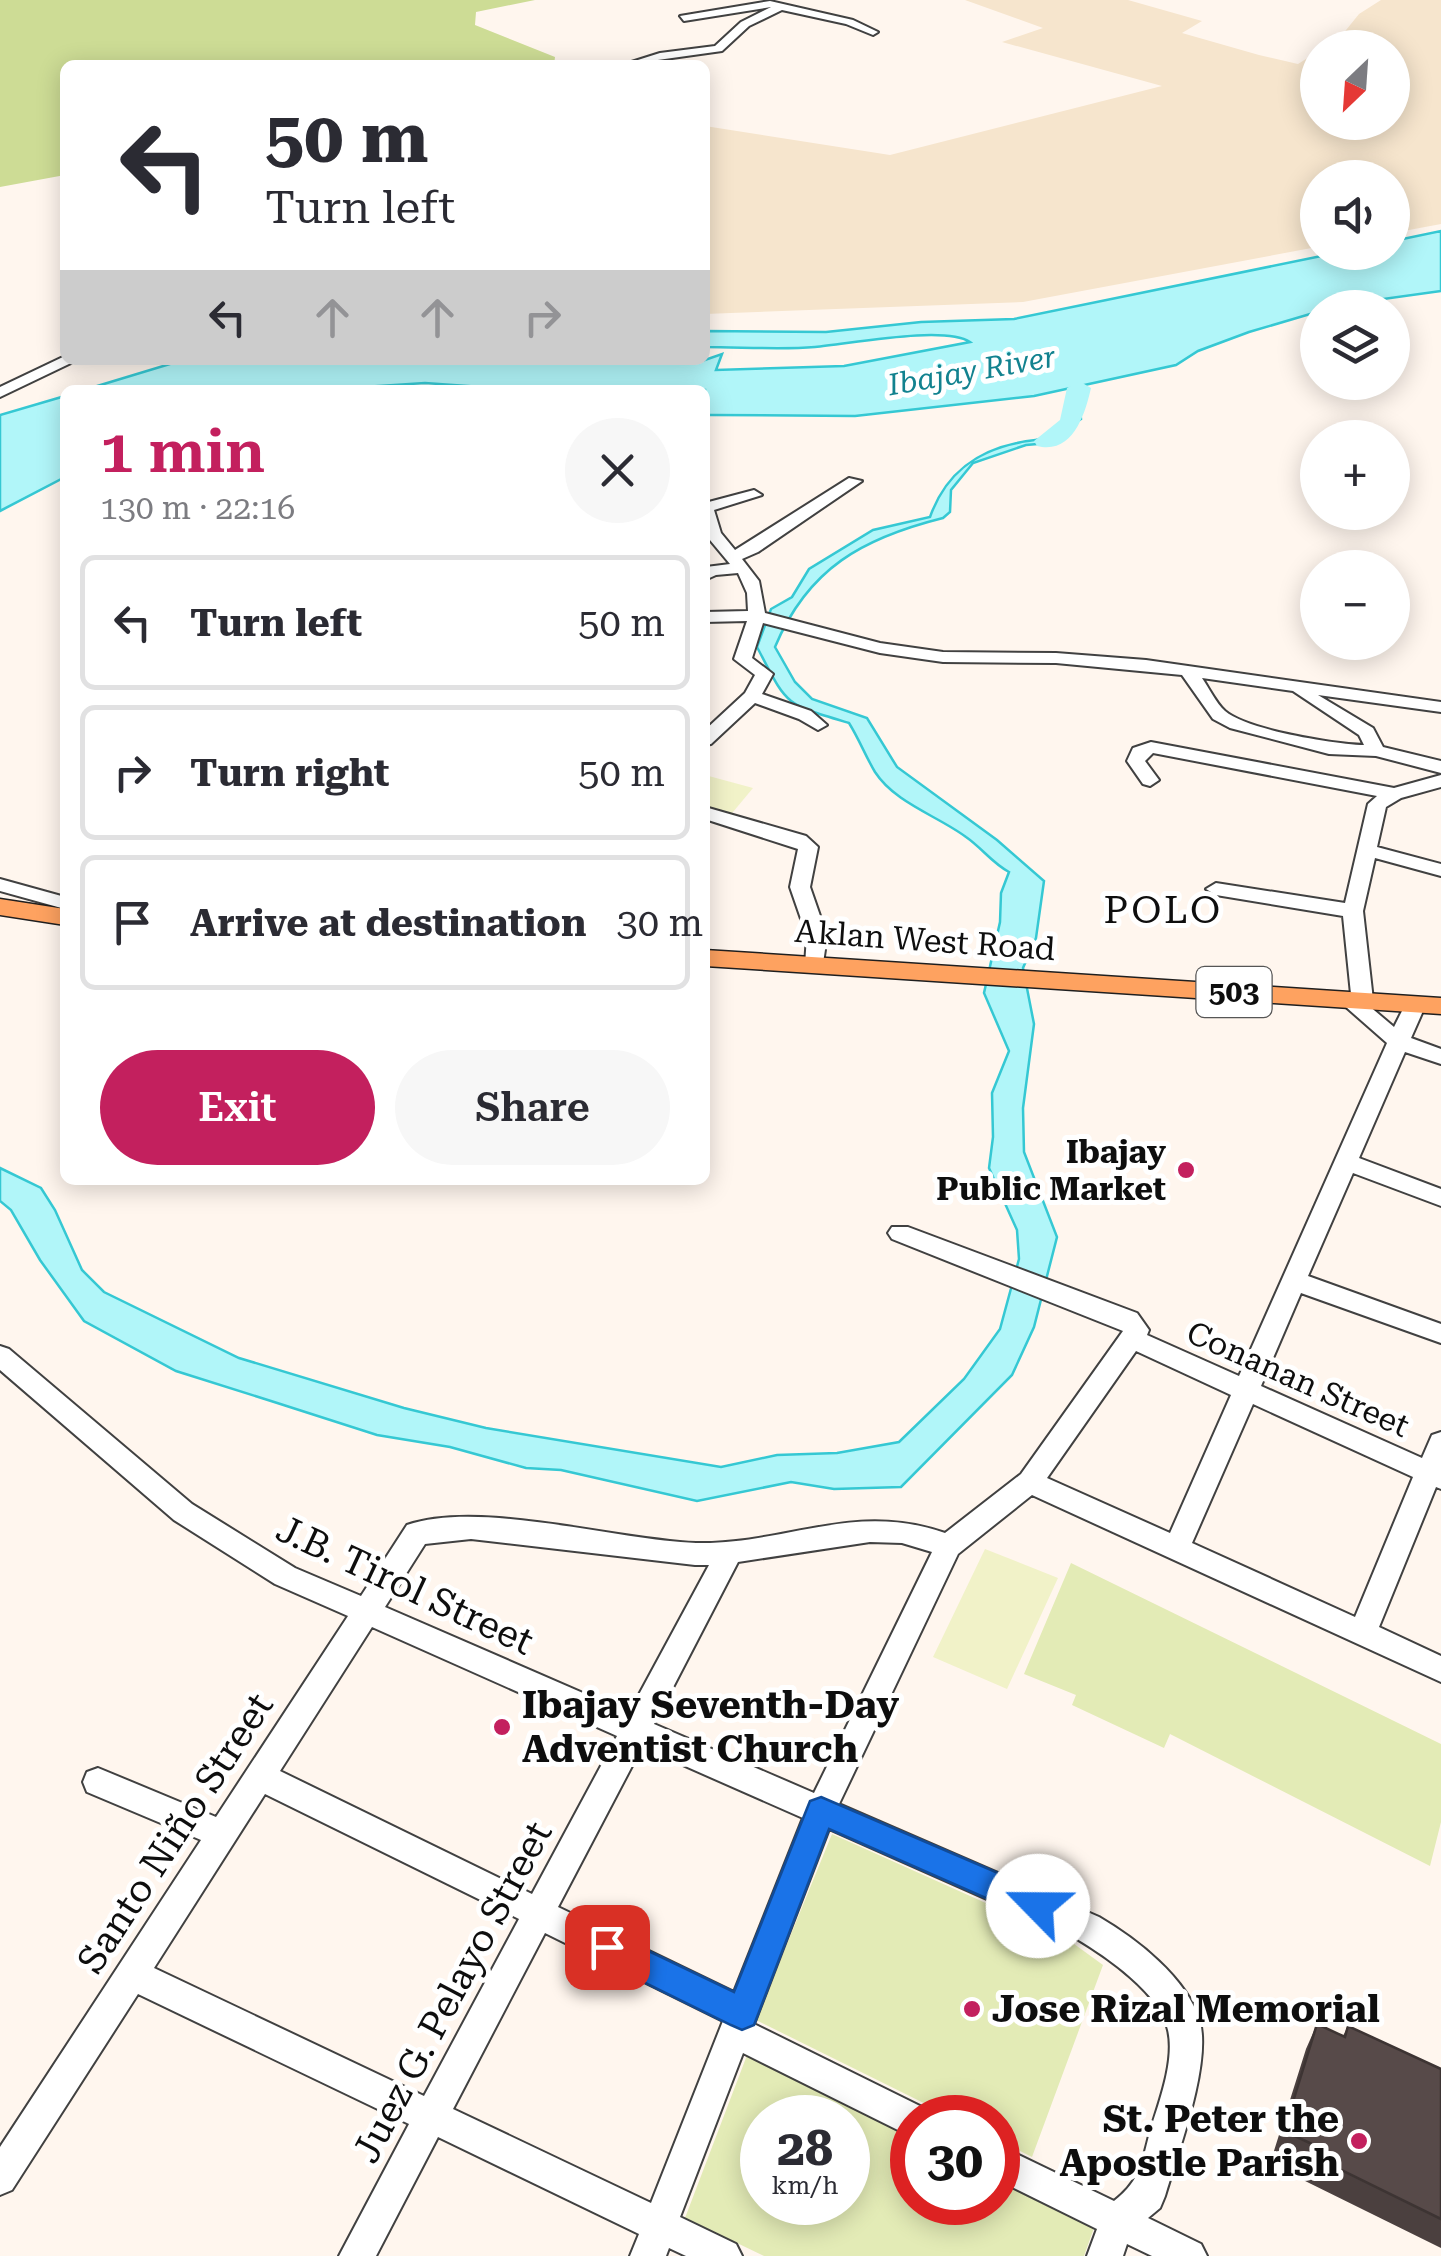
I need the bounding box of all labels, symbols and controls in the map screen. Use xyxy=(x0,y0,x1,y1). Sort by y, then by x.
north arrow xyxy=(1300,30,1410,140)
map controls xyxy=(1300,30,1410,660)
text: 50 m xyxy=(265,97,429,179)
icon: left xyxy=(100,100,230,230)
button: sound xyxy=(1300,160,1410,270)
text: Turn left xyxy=(265,181,455,234)
icon: left xyxy=(200,290,255,345)
icon: ahead xyxy=(305,290,360,345)
icon: ahead xyxy=(410,290,465,345)
icon: right xyxy=(515,290,570,345)
button: layers xyxy=(1300,290,1410,400)
water label: Ibajay River xyxy=(884,338,1059,403)
text: 1 min xyxy=(100,416,265,487)
button: close xyxy=(565,418,670,523)
button: + xyxy=(1300,420,1410,530)
text: 130 m · 22:16 xyxy=(100,489,295,527)
button: − xyxy=(1300,550,1410,660)
icon: left xyxy=(105,595,160,650)
text: Turn left xyxy=(190,601,362,645)
text: 50 m xyxy=(578,601,665,645)
icon: right xyxy=(105,745,160,800)
text: Turn right xyxy=(190,751,389,795)
text: 50 m xyxy=(578,751,665,795)
district label: POLO xyxy=(1103,888,1223,932)
icon: arrive xyxy=(105,895,160,950)
text: Arrive at destination xyxy=(190,901,586,945)
text: 30 m xyxy=(616,901,703,945)
street label: Aklan West Road xyxy=(794,912,1056,968)
road number: 503 xyxy=(1196,967,1272,1017)
button: Exit xyxy=(100,1050,375,1165)
button: Share xyxy=(395,1050,670,1165)
place label: Ibajay Public Market xyxy=(936,1133,1167,1208)
marker: Ibajay Public Market xyxy=(1175,1159,1197,1181)
street label: Conanan Street xyxy=(1181,1313,1415,1445)
street label: J.B. Tirol Street xyxy=(270,1506,540,1664)
place label: Ibajay Seventh-Day Adventist Church xyxy=(522,1683,899,1771)
street label: Santo Niño Street xyxy=(68,1685,282,1981)
marker: Ibajay Seventh-Day Adventist Church xyxy=(491,1716,513,1738)
street label: Juez G. Pelayo Street xyxy=(343,1814,561,2170)
position arrow xyxy=(986,1854,1090,1958)
pin xyxy=(565,1905,650,1990)
icon: arrive xyxy=(580,1920,635,1975)
place label: Jose Rizal Memorial xyxy=(992,1987,1380,2031)
marker: Jose Rizal Memorial xyxy=(961,1998,983,2020)
speed limit sign: 30 xyxy=(890,2095,1020,2225)
place label: St. Peter the Apostle Parish xyxy=(1060,2097,1339,2185)
text: 28 xyxy=(777,2119,833,2177)
marker: St. Peter the Apostle Parish xyxy=(1348,2130,1370,2152)
text: km/h xyxy=(772,2171,838,2200)

